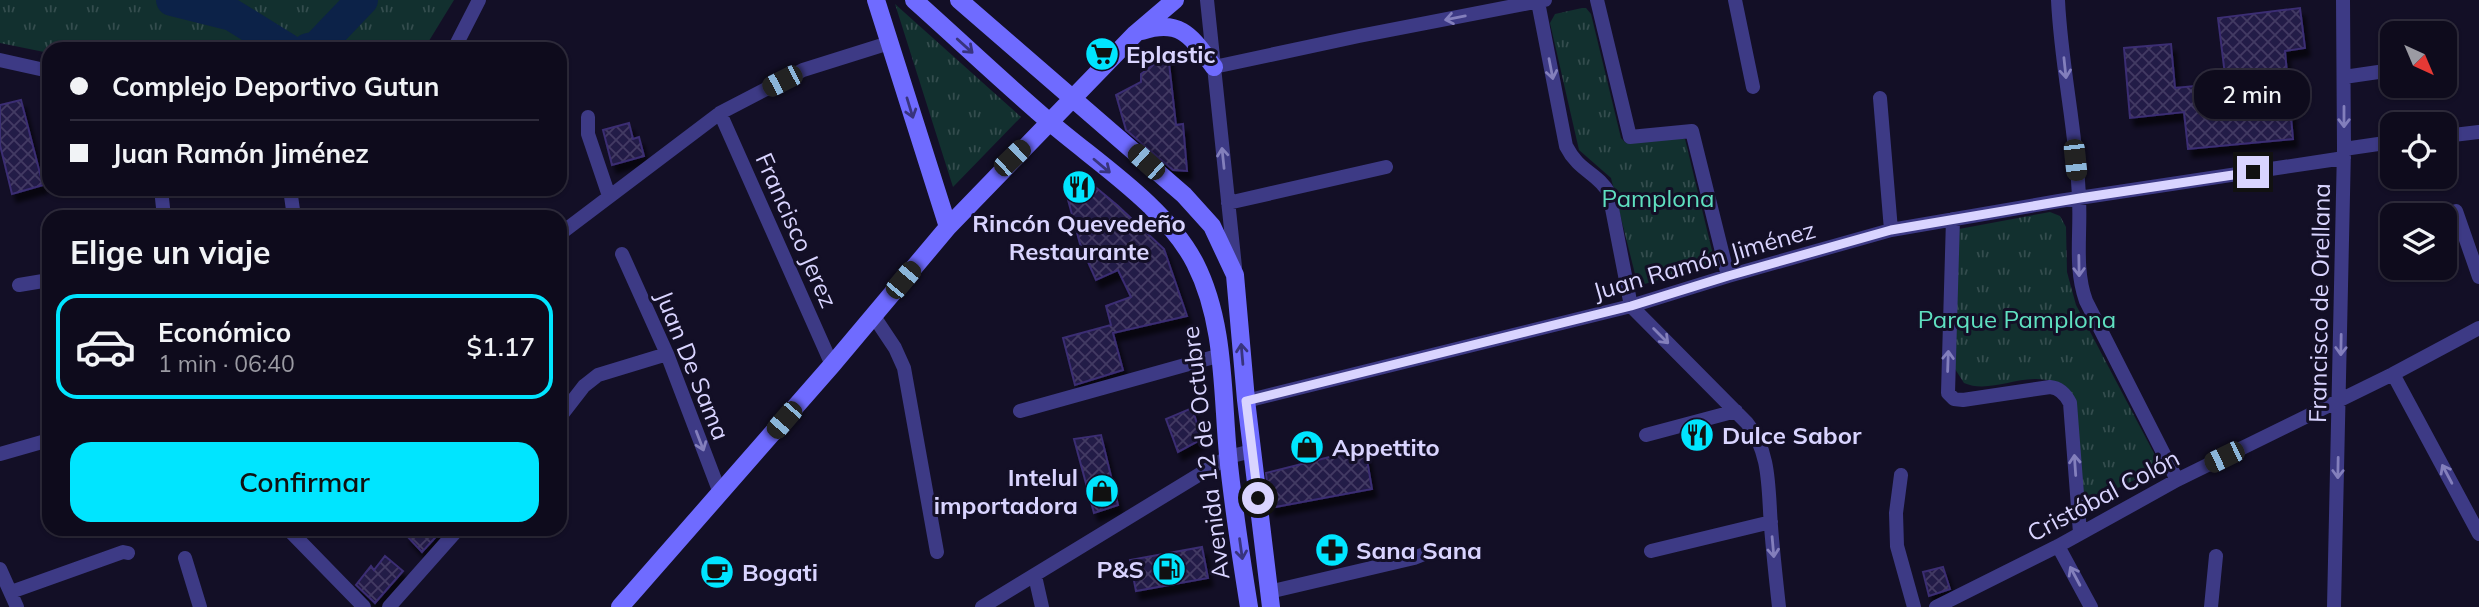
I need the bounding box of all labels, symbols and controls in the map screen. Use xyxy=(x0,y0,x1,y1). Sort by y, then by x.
one-way arrow xyxy=(1444,11,1467,25)
north arrow xyxy=(2380,21,2457,98)
map controls xyxy=(2380,21,2457,280)
supermarket icon: Eplastic xyxy=(1083,35,1121,73)
one-way arrow xyxy=(956,37,973,54)
place label: Eplastic xyxy=(1126,39,1216,69)
one-way arrow xyxy=(2059,56,2072,79)
one-way arrow xyxy=(1545,57,1558,80)
car xyxy=(759,62,806,100)
text: Complejo Deportivo Gutun xyxy=(112,70,439,103)
callout: 2 min xyxy=(2195,71,2311,120)
text: 2 min xyxy=(2222,80,2282,109)
one-way arrow xyxy=(904,96,917,118)
one-way arrow xyxy=(2337,105,2351,128)
button: locate xyxy=(2380,112,2457,189)
car xyxy=(990,136,1035,180)
text: Juan Ramón Jiménez xyxy=(112,137,369,170)
car xyxy=(2063,138,2088,182)
car xyxy=(1124,140,1169,184)
street label: Francisco Jerez xyxy=(749,148,845,312)
one-way arrow xyxy=(1217,148,1230,170)
route end xyxy=(2237,156,2269,188)
one-way arrow xyxy=(1093,158,1111,174)
restaurant icon: Rincón Quevedeño Restaurante xyxy=(1060,168,1098,206)
park label: Pamplona xyxy=(1602,183,1714,213)
street label: Francisco de Orellana xyxy=(2302,183,2336,423)
button: layers xyxy=(2380,203,2457,280)
place label: Rincón Quevedeño Restaurante xyxy=(972,208,1186,266)
street label: Juan Ramón Jiménez xyxy=(1589,214,1819,306)
text: Elige un viaje xyxy=(70,232,271,272)
one-way arrow xyxy=(2072,255,2086,278)
car xyxy=(882,257,925,303)
street label: Juan De Sama xyxy=(649,286,737,444)
park label: Parque Pamplona xyxy=(1918,304,2116,334)
icon: car xyxy=(74,315,137,378)
text: Económico xyxy=(158,316,291,349)
street label: Avenida 12 de Octubre xyxy=(1175,325,1235,581)
one-way arrow xyxy=(1652,327,1669,344)
text: $1.17 xyxy=(466,330,535,363)
one-way arrow xyxy=(2334,333,2347,356)
one-way arrow xyxy=(1235,343,1248,365)
text: 1 min · 06:40 xyxy=(158,349,295,378)
one-way arrow xyxy=(1942,349,1955,372)
car xyxy=(763,397,806,443)
restaurant icon: Dulce Sabor xyxy=(1678,416,1716,454)
place label: Dulce Sabor xyxy=(1722,420,1862,450)
shop icon: Appettito xyxy=(1288,428,1326,466)
one-way arrow xyxy=(695,430,707,451)
place label: Appettito xyxy=(1332,432,1440,462)
car xyxy=(2201,438,2248,476)
button: Confirmar xyxy=(70,442,539,522)
street label: Cristóbal Colón xyxy=(2022,442,2184,548)
one-way arrow xyxy=(2068,454,2081,477)
one-way arrow xyxy=(2332,457,2345,480)
place label: Intelul importadora xyxy=(934,462,1078,520)
one-way arrow xyxy=(2439,464,2453,484)
shop icon: Intelul importadora xyxy=(1083,472,1121,510)
route start xyxy=(1242,482,1274,514)
pharmacy icon: Sana Sana xyxy=(1313,531,1351,569)
place label: Sana Sana xyxy=(1356,535,1482,565)
one-way arrow xyxy=(1767,536,1780,558)
one-way arrow xyxy=(1234,537,1247,560)
fuel station icon: P&S xyxy=(1150,550,1188,588)
cafe icon: Bogati xyxy=(698,553,736,591)
place label: P&S xyxy=(1096,554,1144,584)
place label: Bogati xyxy=(742,557,818,587)
one-way arrow xyxy=(2068,567,2082,587)

